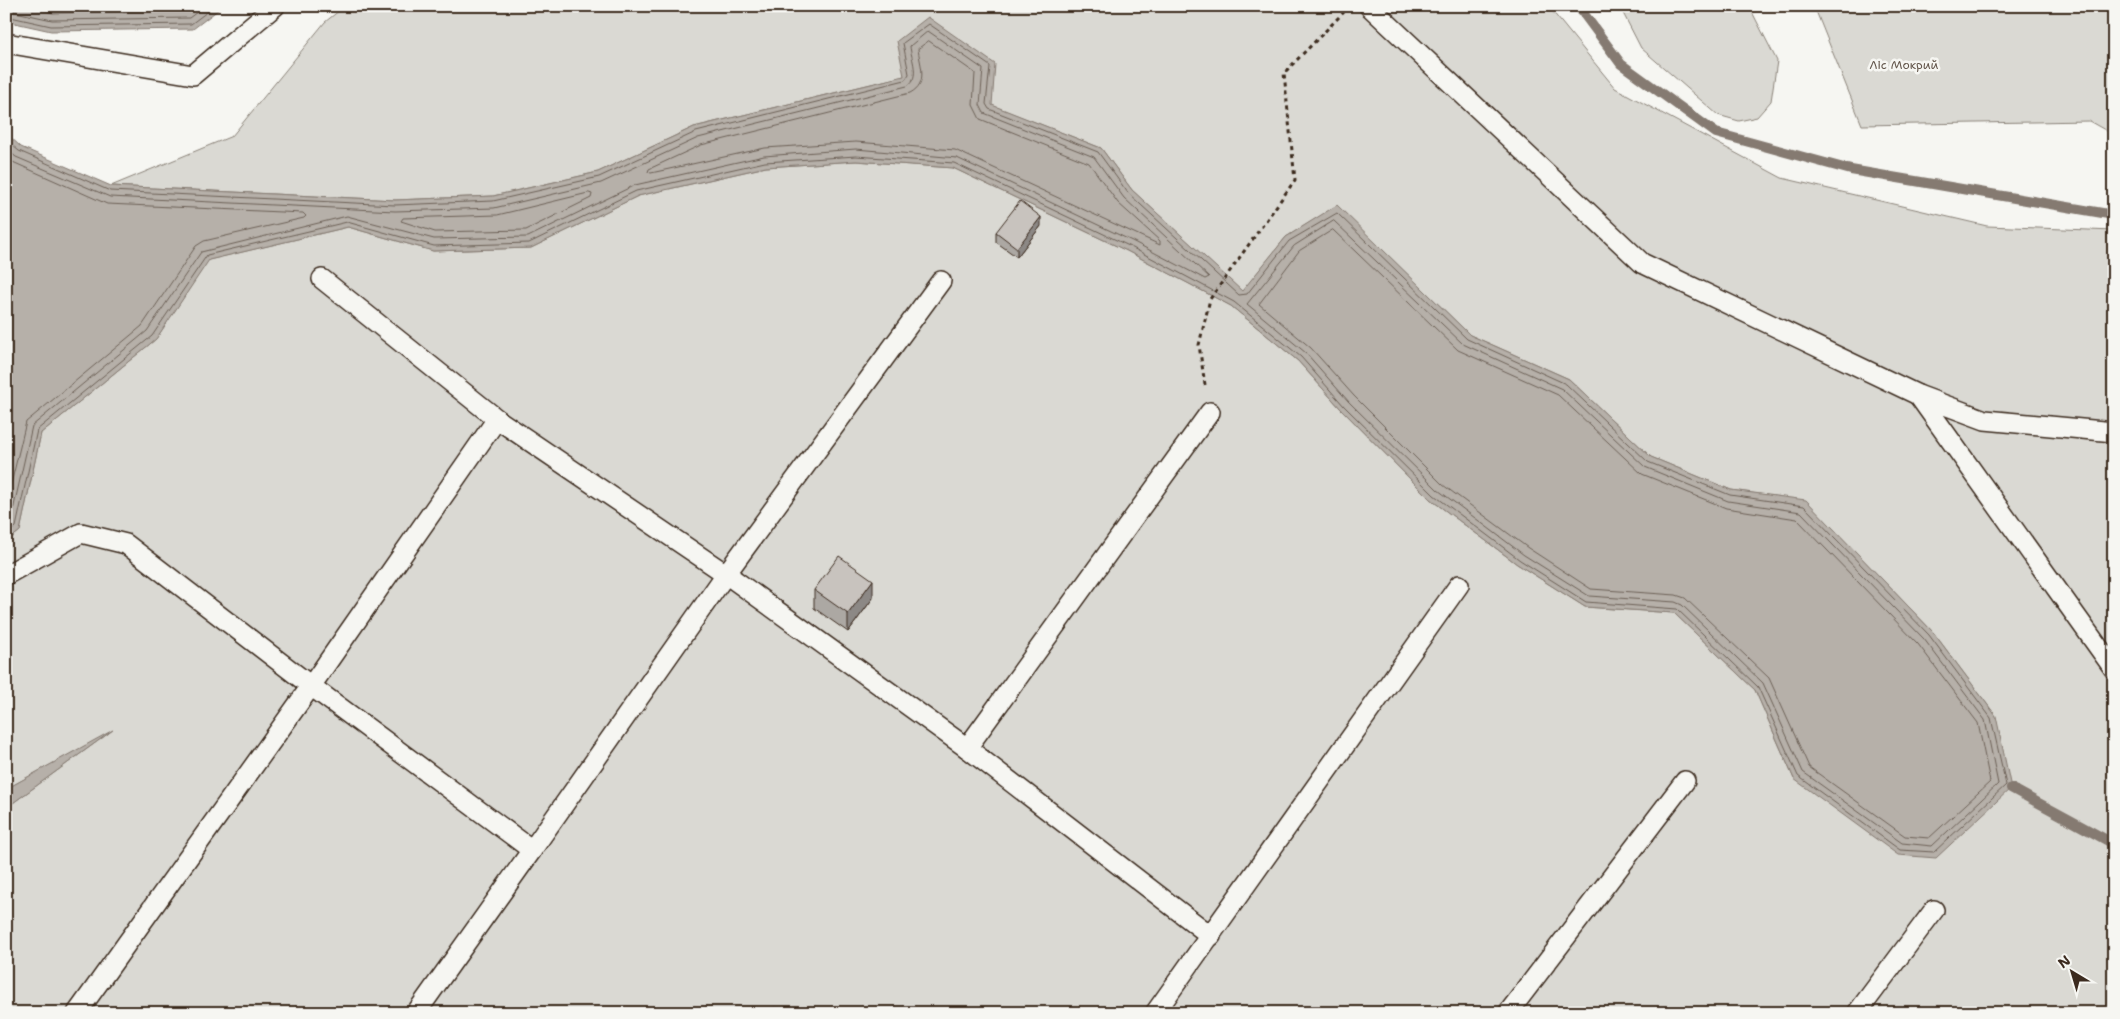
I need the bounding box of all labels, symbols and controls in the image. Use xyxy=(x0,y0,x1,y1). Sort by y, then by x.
park label: Ліс Мокрий xyxy=(1870,57,1939,73)
north arrow xyxy=(2048,946,2098,996)
text: N xyxy=(2054,951,2074,972)

